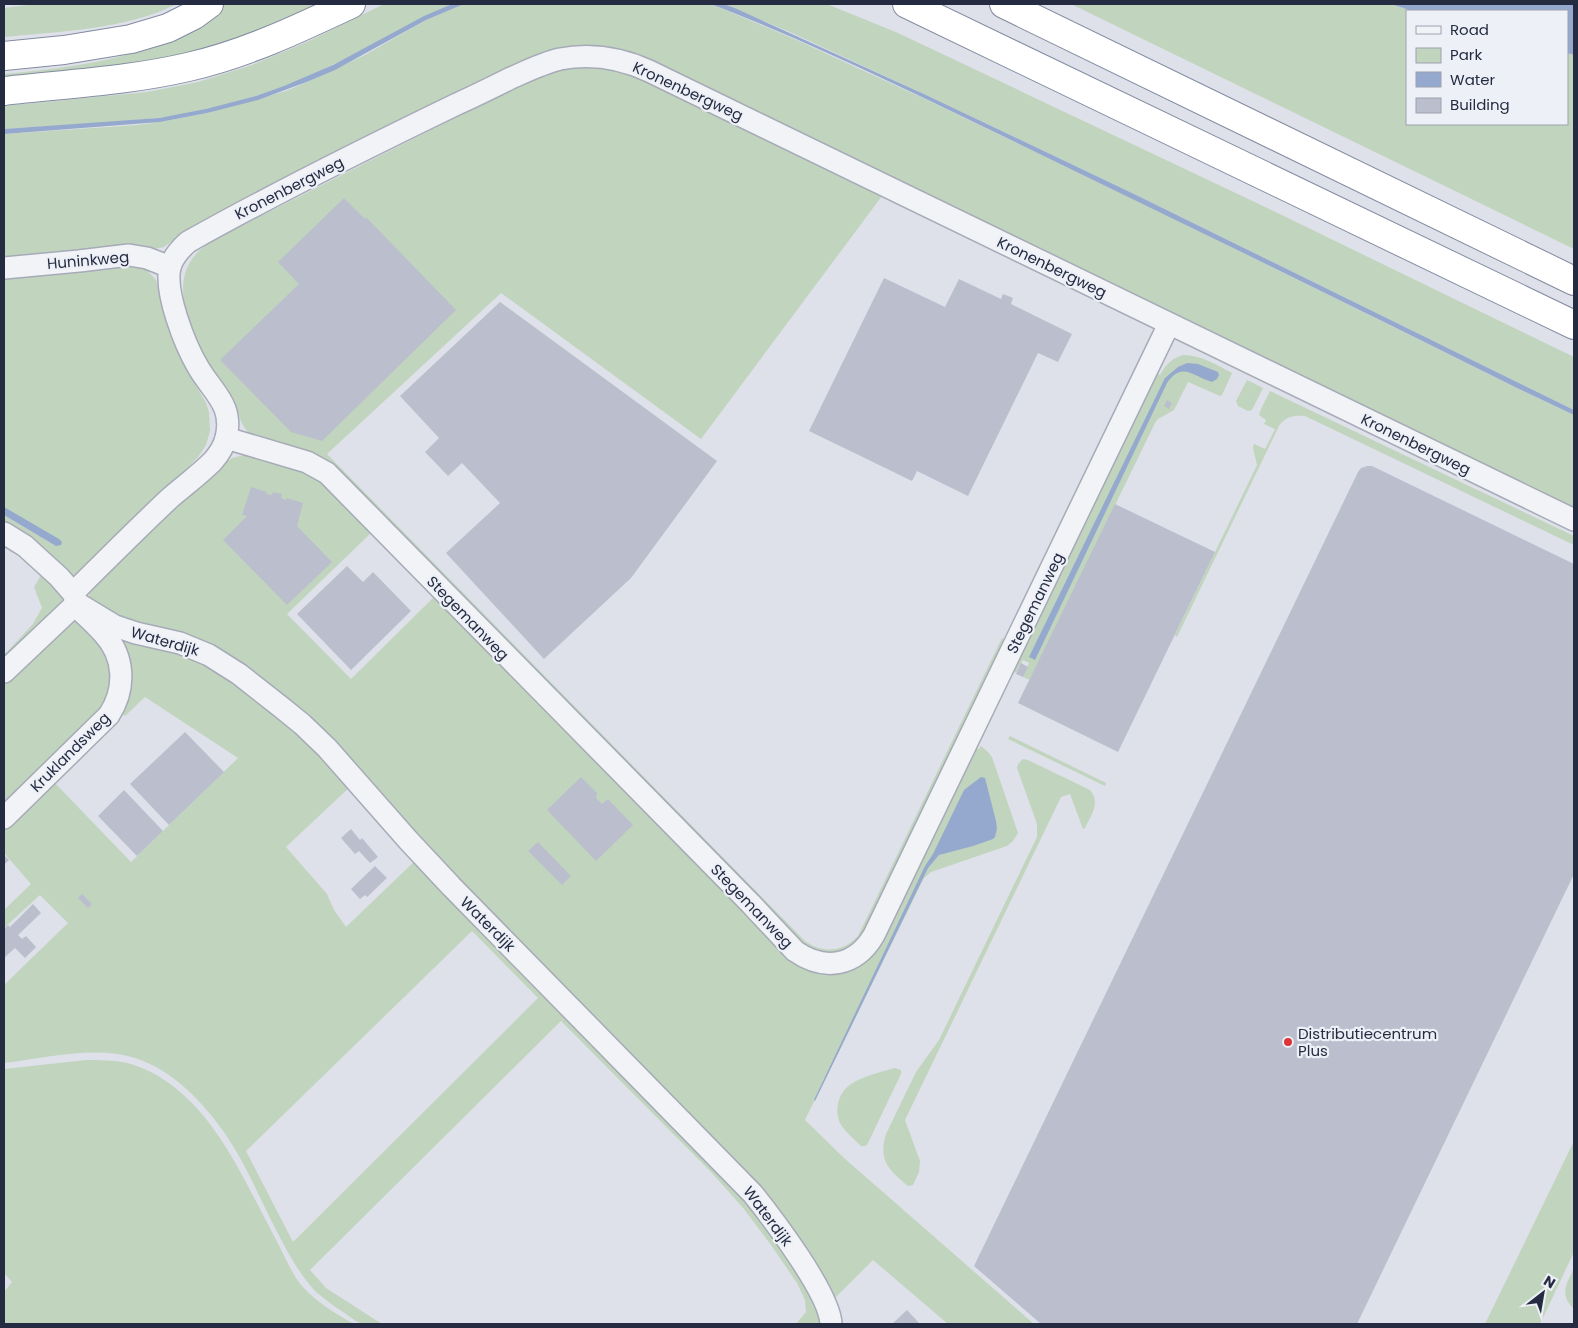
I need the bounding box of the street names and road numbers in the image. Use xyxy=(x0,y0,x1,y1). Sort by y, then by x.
street label: Kronenbergweg xyxy=(629,56,747,126)
street label: Kronenbergweg xyxy=(231,151,347,225)
street label: Kronenbergweg xyxy=(994,231,1110,303)
street label: Huninkweg xyxy=(46,246,130,274)
street label: Kronenbergweg xyxy=(1358,408,1474,480)
street label: Stegemanweg xyxy=(1001,549,1069,657)
street label: Stegemanweg xyxy=(422,571,514,665)
street label: Waterdijk xyxy=(128,621,202,661)
street label: Kruklandsweg xyxy=(25,707,115,797)
street label: Stegemanweg xyxy=(706,859,798,953)
street label: Waterdijk xyxy=(456,892,521,957)
street label: Waterdijk xyxy=(738,1182,798,1251)

